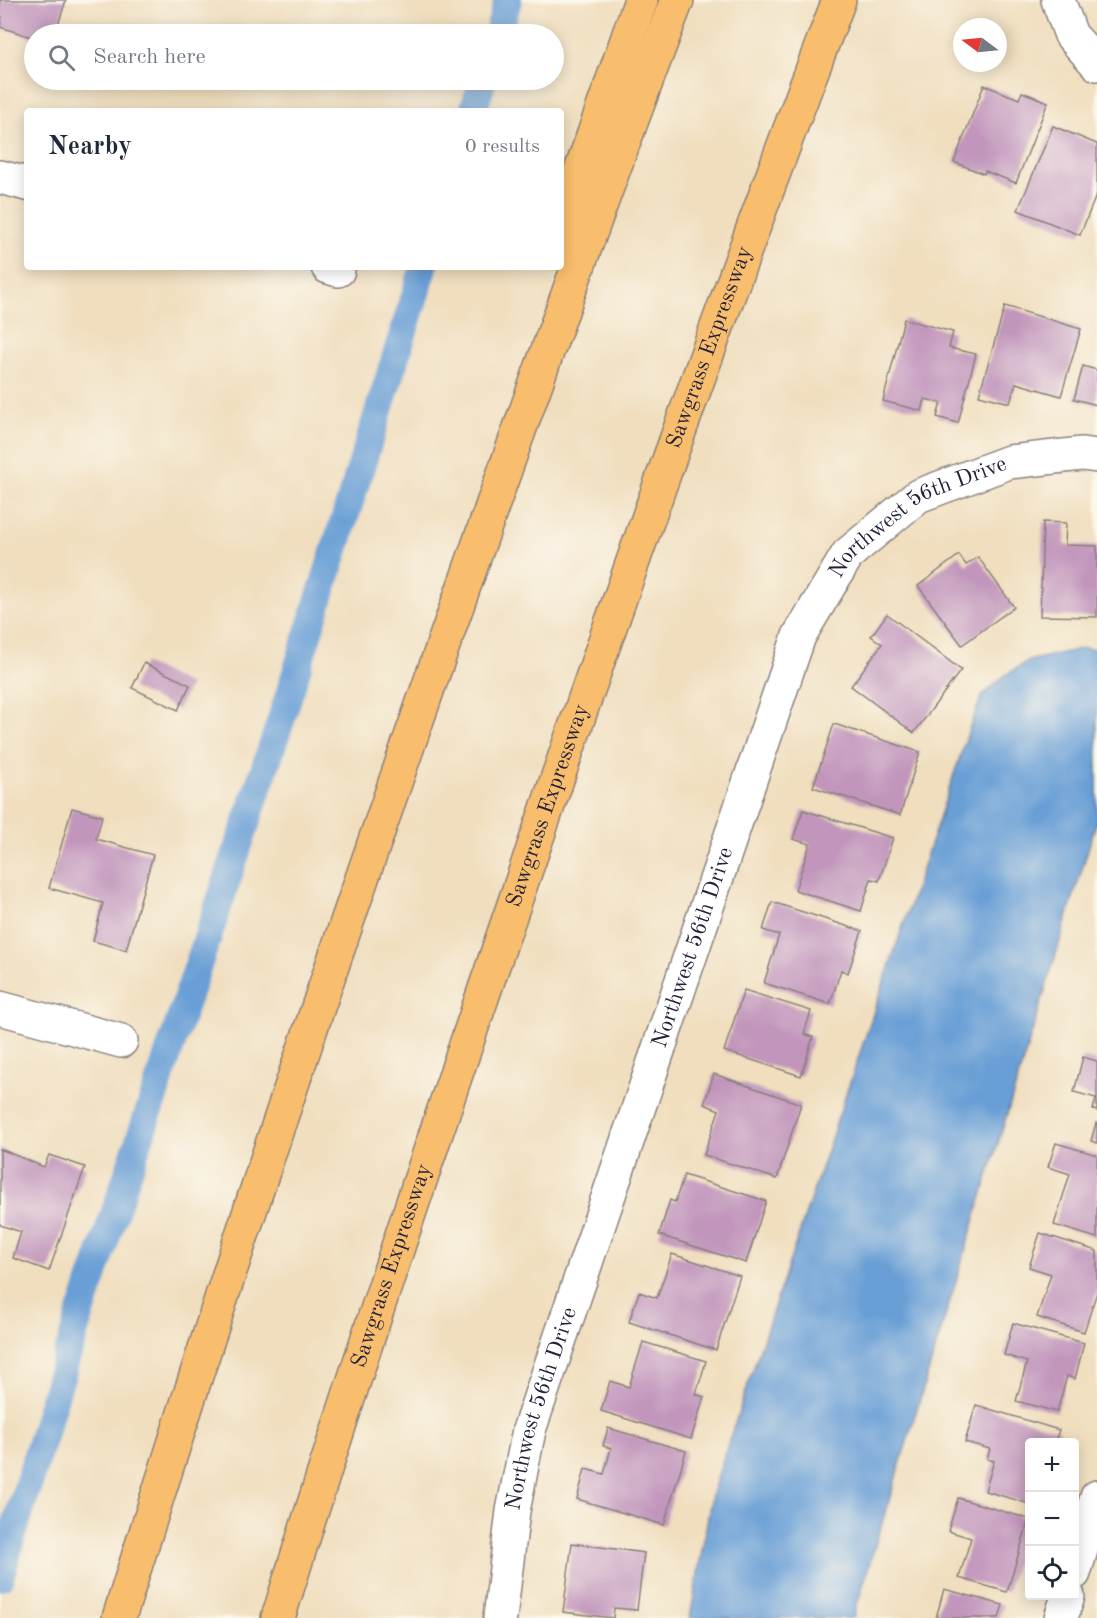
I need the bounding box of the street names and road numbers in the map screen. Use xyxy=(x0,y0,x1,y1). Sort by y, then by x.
street label: Sawgrass Expressway xyxy=(663,243,756,451)
street label: Northwest 56th Drive xyxy=(825,453,1010,582)
street label: Sawgrass Expressway xyxy=(503,701,593,910)
street label: Northwest 56th Drive xyxy=(649,844,737,1051)
street label: Sawgrass Expressway xyxy=(348,1161,436,1370)
street label: Northwest 56th Drive xyxy=(502,1304,581,1512)

